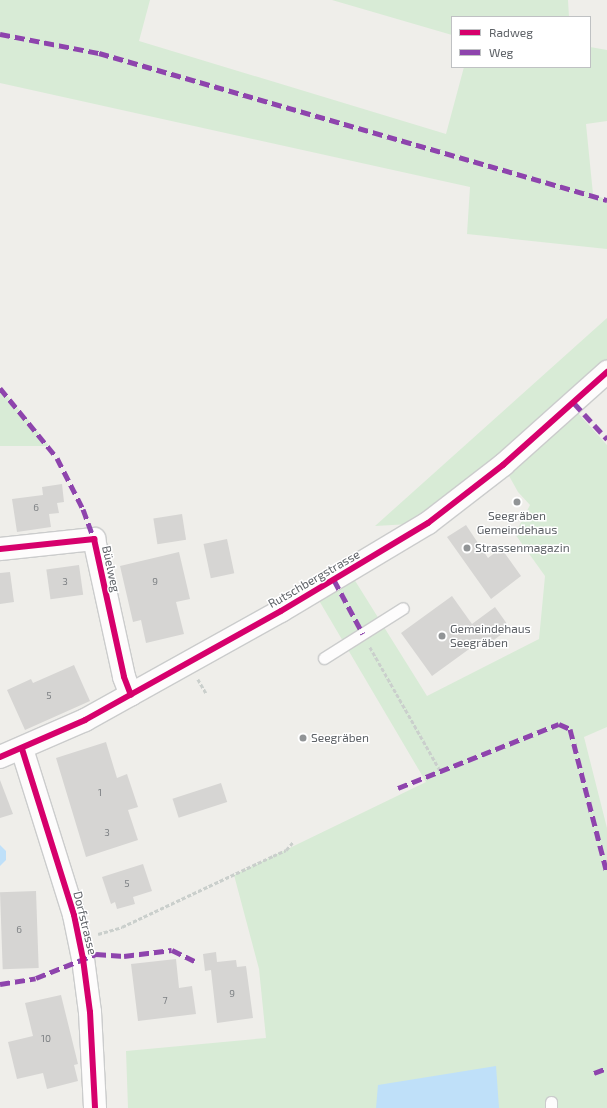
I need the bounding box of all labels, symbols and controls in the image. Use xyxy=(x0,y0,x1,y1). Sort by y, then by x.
legend xyxy=(451,16,591,68)
text: Radweg xyxy=(489,25,533,39)
text: Weg xyxy=(489,45,513,59)
marker: Seegräben Gemeindehaus xyxy=(512,497,522,507)
house number: 6 xyxy=(33,502,39,514)
place label: Seegräben Gemeindehaus xyxy=(477,509,557,537)
place label: Strassenmagazin xyxy=(475,541,570,555)
marker: Strassenmagazin xyxy=(462,543,472,553)
street label: Büelweg xyxy=(99,544,123,594)
street label: Rutschbergstrasse xyxy=(266,547,362,611)
house number: 3 xyxy=(62,576,68,588)
house number: 9 xyxy=(152,576,158,588)
place label: Gemeindehaus Seegräben xyxy=(450,622,531,650)
marker: Gemeindehaus Seegräben xyxy=(437,631,447,641)
house number: 5 xyxy=(46,690,52,702)
place label: Seegräben xyxy=(311,731,369,745)
marker: Seegräben xyxy=(298,733,308,743)
house number: 1 xyxy=(98,787,102,799)
house number: 3 xyxy=(104,827,110,839)
house number: 5 xyxy=(124,878,130,890)
street label: Dorfstrasse xyxy=(70,890,100,956)
house number: 6 xyxy=(16,924,22,936)
house number: 9 xyxy=(229,988,235,1000)
house number: 7 xyxy=(162,995,168,1007)
house number: 10 xyxy=(41,1033,51,1045)

